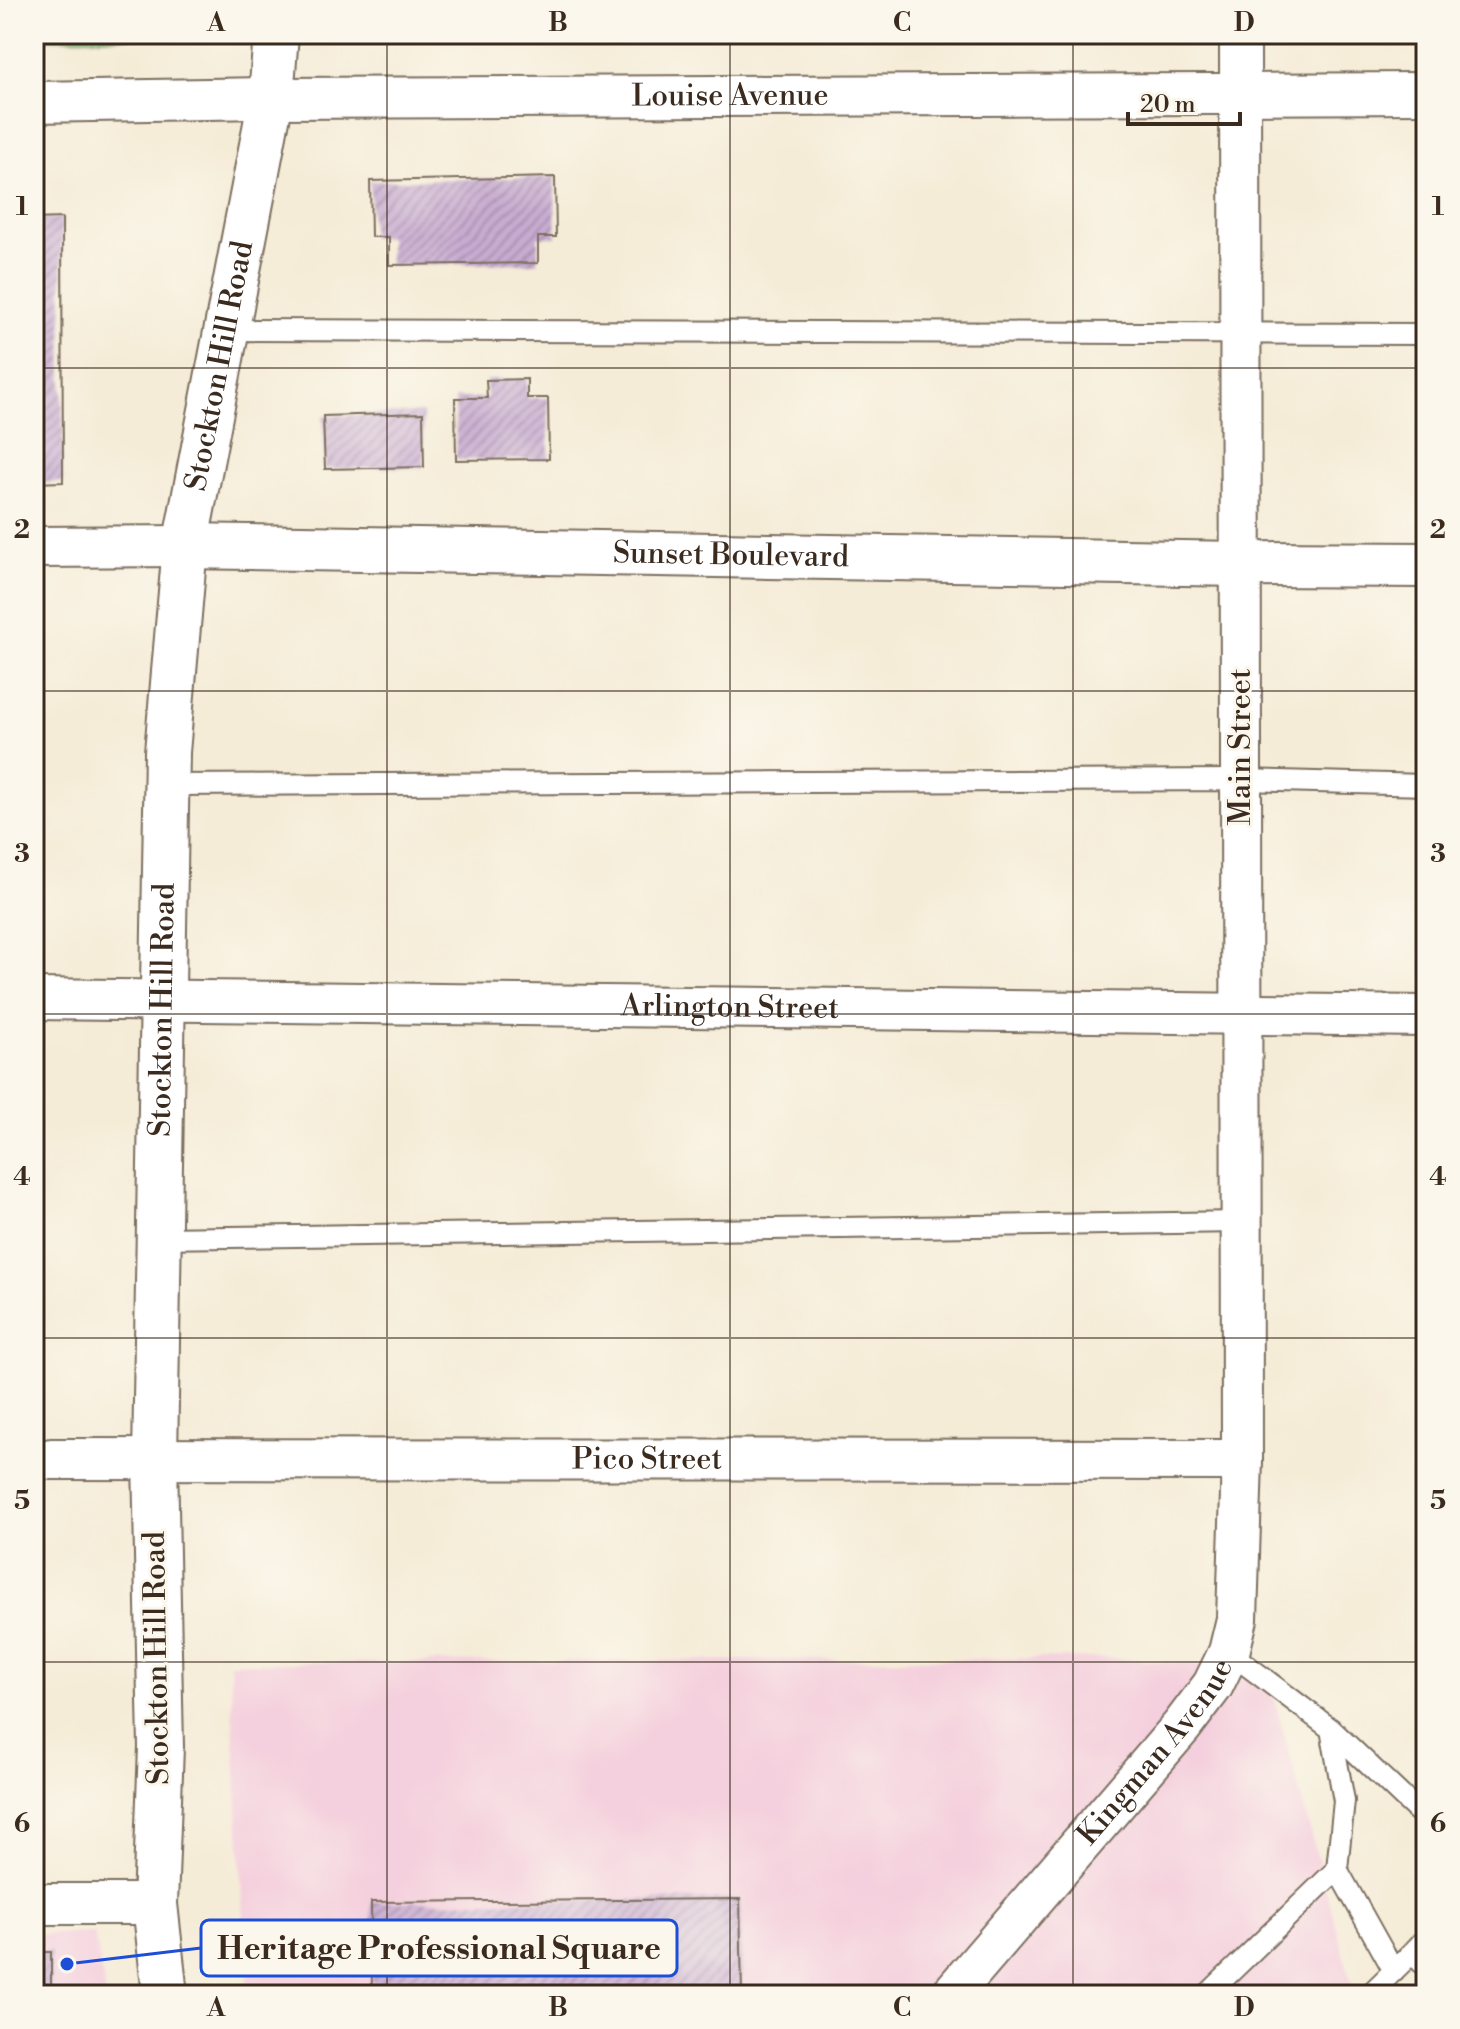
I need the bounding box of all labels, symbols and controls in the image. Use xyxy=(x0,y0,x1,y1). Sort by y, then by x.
text: A xyxy=(206,7,226,39)
text: B xyxy=(548,7,568,39)
text: C xyxy=(893,7,911,39)
text: D xyxy=(1234,7,1254,39)
scale bar xyxy=(1128,76,1240,126)
street label: Louise Avenue xyxy=(631,77,829,115)
text: 20 m xyxy=(1140,90,1196,120)
text: 1 xyxy=(16,191,29,223)
text: 1 xyxy=(1432,191,1445,223)
street label: Stockton Hill Road xyxy=(177,238,262,494)
text: 2 xyxy=(14,514,30,546)
text: 2 xyxy=(1430,514,1446,546)
street label: Sunset Boulevard xyxy=(613,534,849,576)
street label: Main Street xyxy=(1222,668,1260,826)
text: 3 xyxy=(14,838,30,870)
text: 3 xyxy=(1430,838,1446,870)
street label: Stockton Hill Road xyxy=(141,883,184,1137)
street label: Arlington Street xyxy=(620,987,840,1028)
text: 4 xyxy=(13,1161,31,1193)
text: 4 xyxy=(1429,1161,1447,1193)
street label: Pico Street xyxy=(572,1440,722,1479)
text: 5 xyxy=(14,1485,30,1517)
text: 5 xyxy=(1430,1485,1446,1517)
street label: Stockton Hill Road xyxy=(136,1531,178,1785)
street label: Kingman Avenue xyxy=(1069,1653,1242,1853)
text: 6 xyxy=(14,1808,30,1840)
text: 6 xyxy=(1430,1808,1446,1840)
callout: Heritage Professional Square xyxy=(201,1920,677,1976)
text: Heritage Professional Square xyxy=(217,1929,661,1969)
text: A xyxy=(206,1992,226,2024)
text: B xyxy=(548,1992,568,2024)
text: C xyxy=(893,1992,911,2024)
text: D xyxy=(1234,1992,1254,2024)

